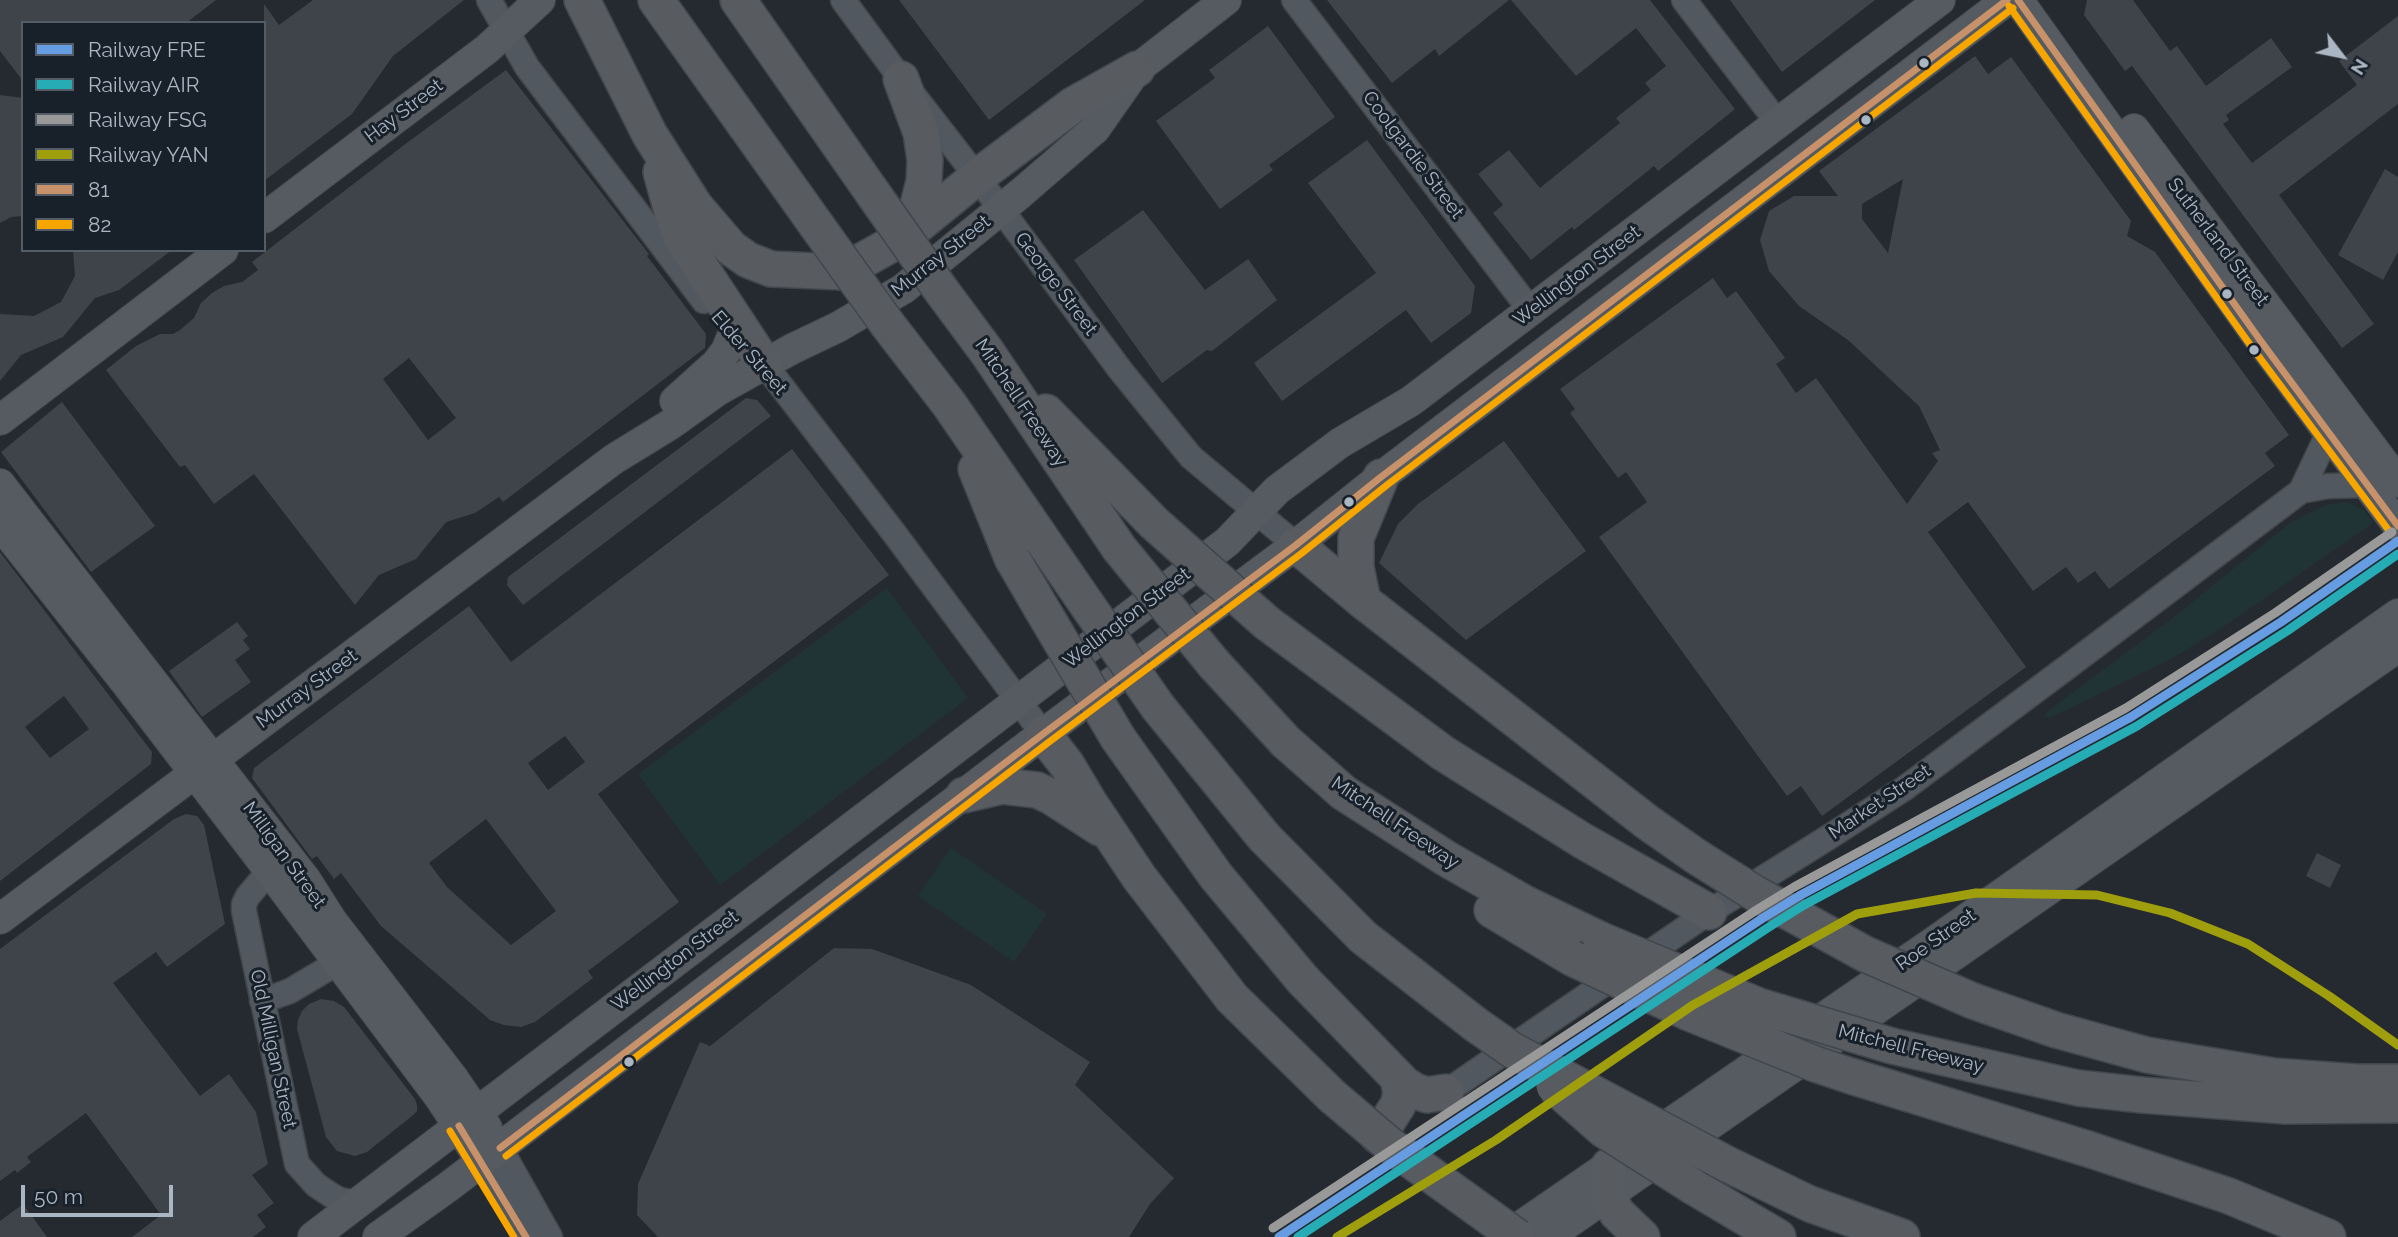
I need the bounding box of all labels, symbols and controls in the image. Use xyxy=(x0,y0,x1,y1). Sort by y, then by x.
legend xyxy=(21,21,266,252)
north arrow xyxy=(2307,21,2377,91)
text: Railway FRE xyxy=(88,37,206,62)
text: N xyxy=(2347,55,2373,79)
unlabelled marker xyxy=(1917,56,1931,70)
text: Railway AIR xyxy=(88,72,200,97)
street label: Hay Street xyxy=(360,74,448,148)
street label: Coolgardie Street xyxy=(1358,87,1468,223)
text: Railway FSG xyxy=(88,107,207,132)
unlabelled marker xyxy=(1859,113,1873,127)
text: Railway YAN xyxy=(88,142,209,167)
street label: Sutherland Street xyxy=(2163,174,2273,310)
text: 81 xyxy=(88,177,109,202)
street label: Murray Street xyxy=(887,210,995,302)
text: 82 xyxy=(88,212,111,237)
street label: Wellington Street xyxy=(1509,221,1645,331)
street label: George Street xyxy=(1010,228,1102,340)
unlabelled marker xyxy=(2220,287,2234,301)
street label: Elder Street xyxy=(706,306,792,400)
street label: Mitchell Freeway xyxy=(970,335,1072,471)
unlabelled marker xyxy=(2247,343,2261,357)
unlabelled marker xyxy=(1342,495,1356,509)
street label: Wellington Street xyxy=(1059,563,1195,673)
street label: Murray Street xyxy=(252,645,362,733)
street label: Market Street xyxy=(1825,760,1935,844)
street label: Mitchell Freeway xyxy=(1327,772,1463,874)
street label: Milligan Street xyxy=(238,797,330,913)
street label: Roe Street xyxy=(1892,904,1980,976)
street label: Wellington Street xyxy=(607,906,743,1016)
street label: Old Milligan Street xyxy=(245,967,301,1131)
street label: Mitchell Freeway xyxy=(1836,1020,1986,1078)
unlabelled marker xyxy=(622,1055,636,1069)
scale bar xyxy=(24,1170,177,1214)
text: 50 m xyxy=(34,1184,83,1209)

